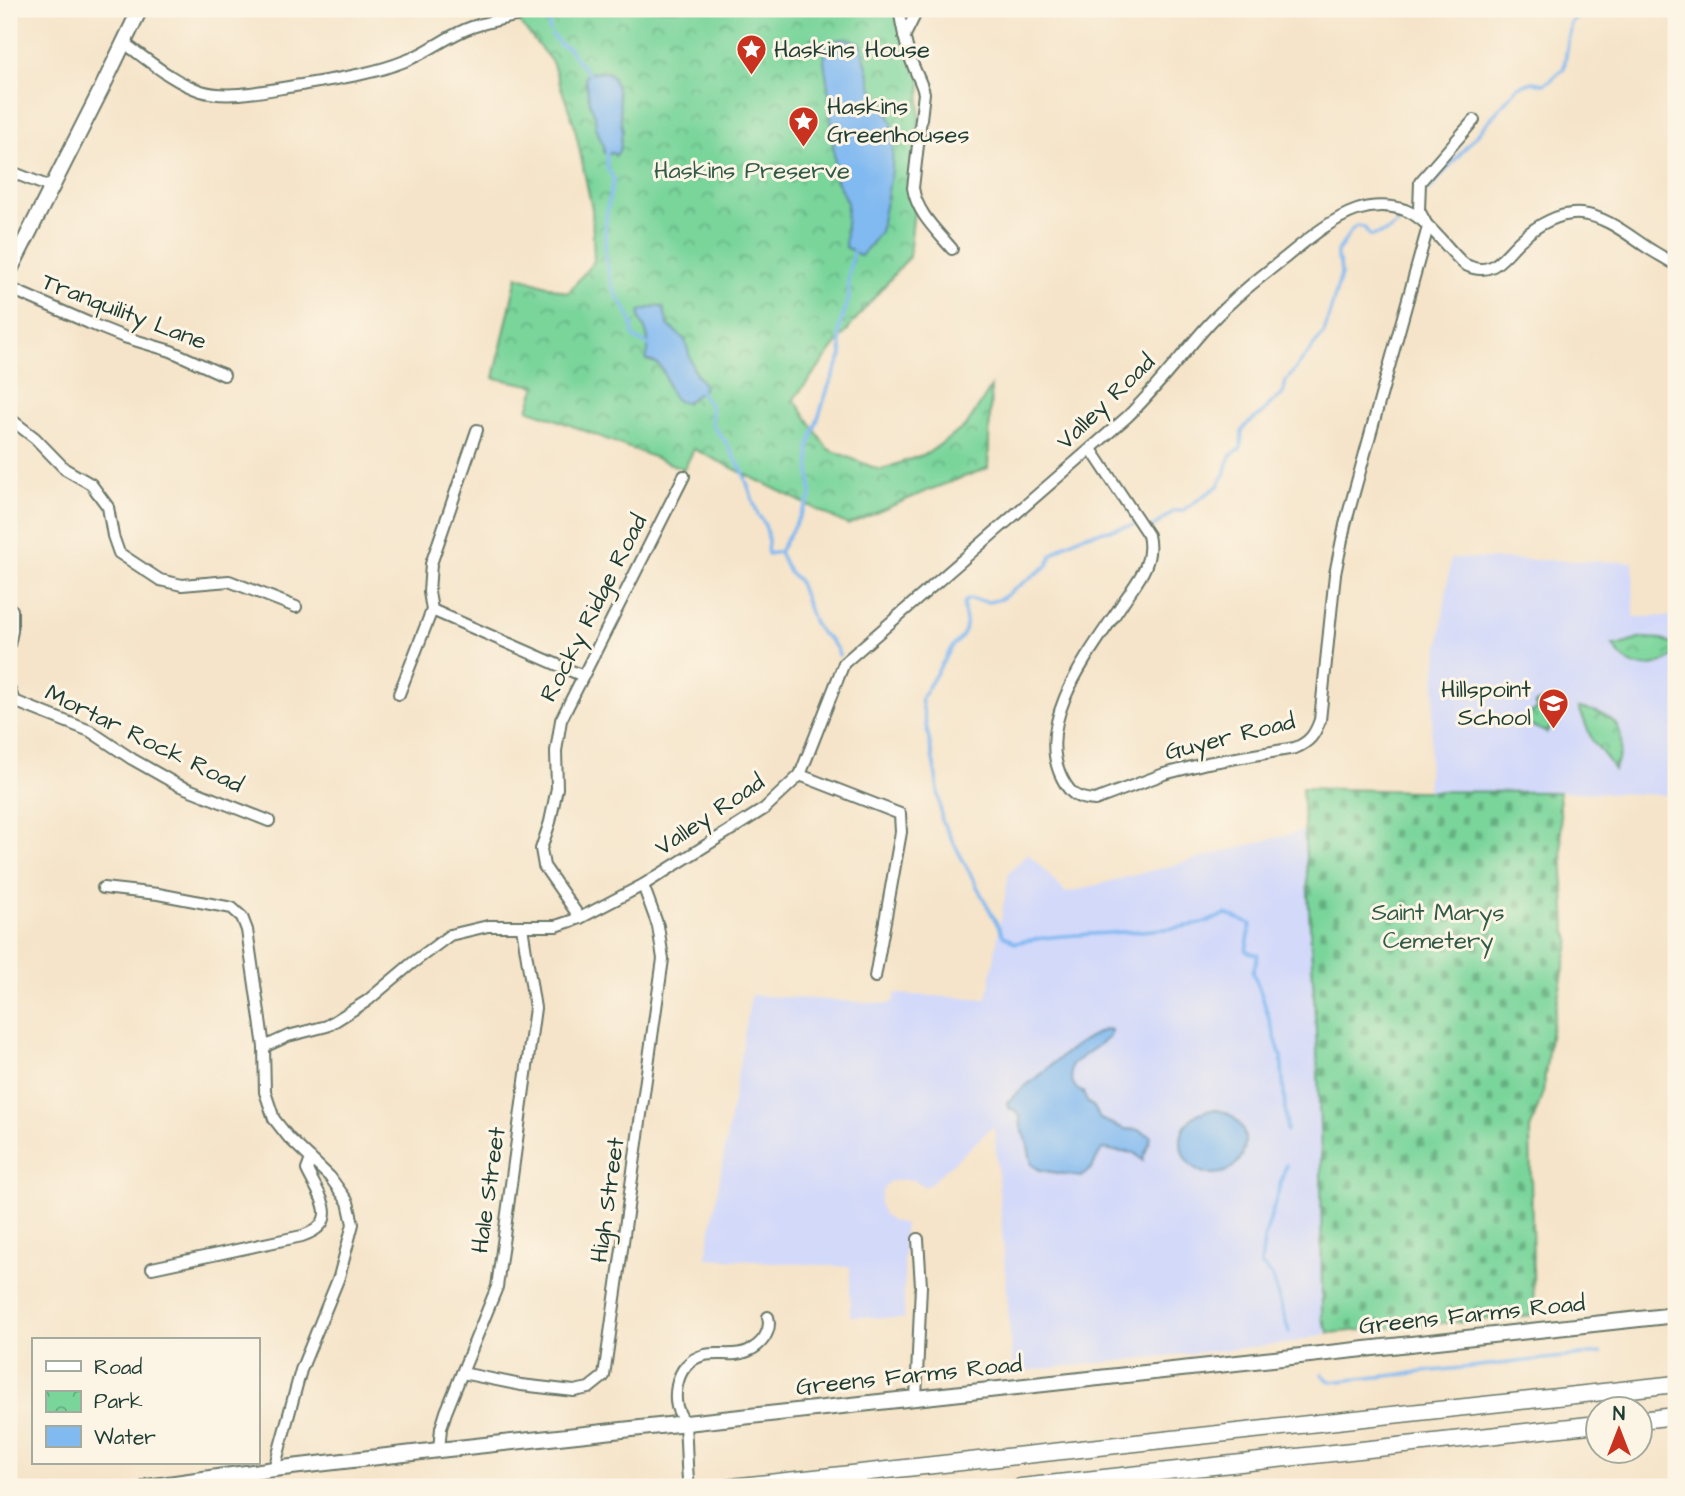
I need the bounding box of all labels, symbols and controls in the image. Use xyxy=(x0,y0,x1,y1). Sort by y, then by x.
place icon: Haskins House xyxy=(734,33,768,77)
place label: Haskins House xyxy=(774,33,930,67)
place label: Haskins Greenhouses xyxy=(827,90,969,152)
place icon: Haskins Greenhouses xyxy=(787,104,821,148)
park label: Haskins Preserve xyxy=(654,154,850,188)
street label: Tranquility Lane xyxy=(36,265,211,360)
street label: Valley Road xyxy=(1049,346,1164,459)
street label: Rocky Ridge Road xyxy=(532,508,657,708)
place label: Hillspoint School xyxy=(1441,673,1531,735)
street label: Mortar Rock Road xyxy=(39,676,249,802)
school or university icon: Hillspoint School xyxy=(1537,687,1571,731)
street label: Guyer Road xyxy=(1161,704,1299,771)
street label: Valley Road xyxy=(648,766,772,865)
park label: Saint Marys Cemetery xyxy=(1371,896,1505,959)
street label: Hale Street xyxy=(463,1124,515,1255)
street label: High Street xyxy=(582,1135,635,1265)
street label: Greens Farms Road xyxy=(1357,1286,1587,1344)
legend xyxy=(32,1338,259,1464)
street label: Greens Farms Road xyxy=(794,1347,1024,1405)
text: Road xyxy=(94,1353,142,1382)
text: Park xyxy=(94,1387,143,1416)
north arrow xyxy=(1584,1394,1654,1464)
text: N xyxy=(1613,1401,1625,1428)
text: Water xyxy=(94,1423,156,1452)

